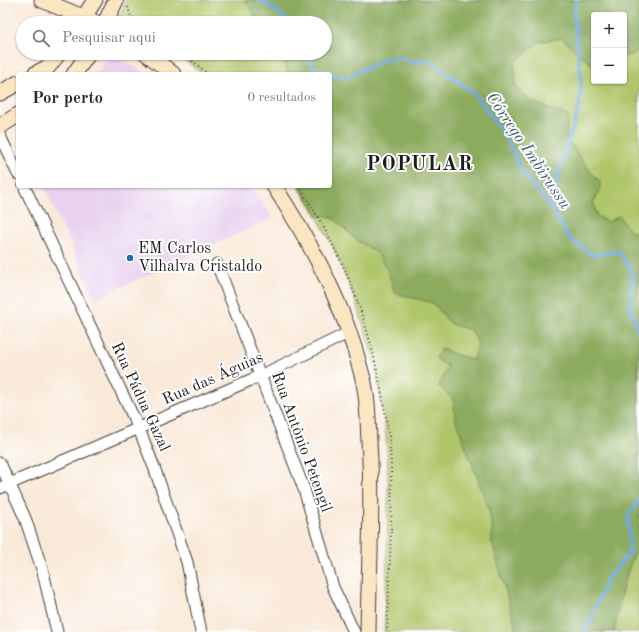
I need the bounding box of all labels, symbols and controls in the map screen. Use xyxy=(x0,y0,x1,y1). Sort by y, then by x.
map controls xyxy=(591,12,627,84)
button: + xyxy=(591,12,627,48)
search box xyxy=(16,16,332,60)
icon: search xyxy=(30,27,52,49)
text: Pesquisar aqui xyxy=(62,31,156,46)
button: − xyxy=(591,48,627,84)
water label: Córrego Imbirussu xyxy=(483,89,573,213)
text: Por perto xyxy=(32,90,103,107)
text: 0 resultados xyxy=(248,91,316,104)
district label: POPULAR xyxy=(366,155,474,175)
place label: EM Carlos Vilhalva Cristaldo xyxy=(138,241,262,275)
marker: EM Carlos Vilhalva Cristaldo xyxy=(125,253,135,263)
street label: Rua Pádua Gazal xyxy=(108,340,172,454)
street label: Rua das Águias xyxy=(158,346,266,408)
street label: Rua Antônio Petengil xyxy=(268,370,334,514)

